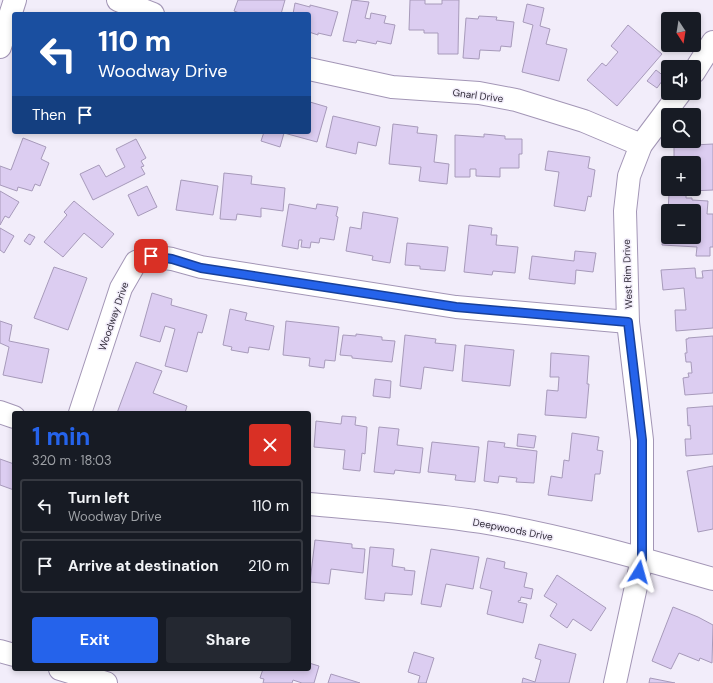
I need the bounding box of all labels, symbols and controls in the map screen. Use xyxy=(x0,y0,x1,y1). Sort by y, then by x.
north arrow xyxy=(661,12,701,52)
map controls xyxy=(661,12,701,244)
text: 110 m xyxy=(98,23,171,60)
icon: left xyxy=(32,28,84,80)
text: Woodway Drive xyxy=(98,59,228,83)
button: sound xyxy=(661,60,701,100)
street label: Gnarl Drive xyxy=(452,86,504,105)
icon: arrive xyxy=(74,104,96,126)
text: Then xyxy=(32,105,66,125)
button: search xyxy=(661,108,701,148)
button: + xyxy=(661,156,701,196)
button: − xyxy=(661,204,701,244)
pin xyxy=(134,239,168,273)
street label: West Rim Drive xyxy=(620,239,635,309)
icon: arrive xyxy=(140,245,162,267)
street label: Woodway Drive xyxy=(96,280,131,352)
text: 1 min xyxy=(32,421,90,452)
button: close xyxy=(249,424,291,466)
text: 320 m · 18:03 xyxy=(32,452,112,469)
text: Turn left xyxy=(68,488,129,508)
icon: left xyxy=(34,495,56,517)
text: 110 m xyxy=(252,496,289,516)
text: Woodway Drive xyxy=(68,508,162,525)
street label: Deepwoods Drive xyxy=(472,515,554,544)
position arrow xyxy=(618,551,660,593)
icon: arrive xyxy=(34,555,56,577)
text: Arrive at destination xyxy=(68,556,219,576)
text: 210 m xyxy=(248,556,289,576)
button: Exit xyxy=(32,617,158,663)
button: Share xyxy=(166,617,291,663)

